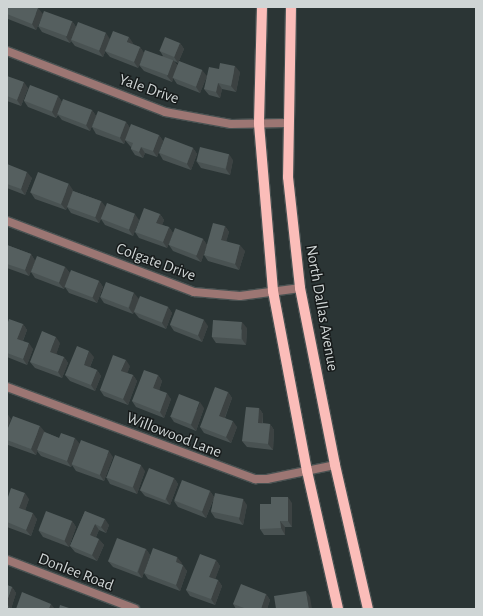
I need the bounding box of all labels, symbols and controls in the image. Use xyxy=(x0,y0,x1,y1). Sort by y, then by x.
street label: Yale Drive xyxy=(117,70,181,108)
street label: Colgate Drive xyxy=(114,239,198,285)
street label: North Dallas Avenue xyxy=(301,243,343,373)
street label: Willowood Lane xyxy=(124,408,224,462)
street label: Donlee Road xyxy=(35,549,117,595)

